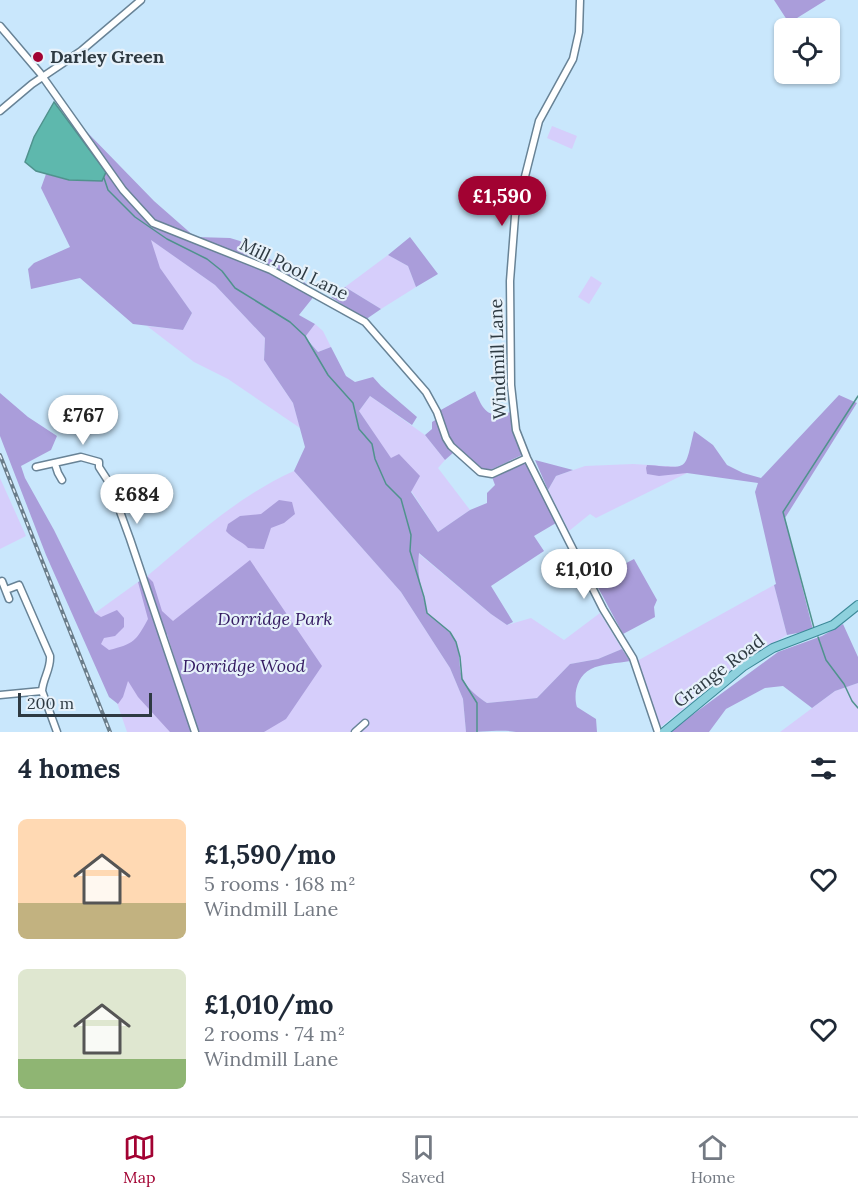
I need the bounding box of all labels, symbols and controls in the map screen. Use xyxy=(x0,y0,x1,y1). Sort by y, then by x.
map controls xyxy=(774,18,840,84)
button: locate xyxy=(774,18,840,84)
place label: Darley Green xyxy=(50,45,165,68)
marker: Darley Green xyxy=(31,50,45,64)
pin: £1,590 xyxy=(453,176,551,227)
text: £1,590 xyxy=(472,183,532,208)
street label: Mill Pool Lane xyxy=(236,232,353,305)
street label: Windmill Lane xyxy=(484,298,511,420)
pin: £767 xyxy=(47,395,119,446)
text: £767 xyxy=(62,402,104,427)
pin: £684 xyxy=(101,474,173,525)
text: £684 xyxy=(114,481,160,506)
pin: £1,010 xyxy=(535,549,633,600)
text: £1,010 xyxy=(555,556,613,581)
park label: Dorridge Park xyxy=(217,607,333,630)
street label: Grange Road xyxy=(669,629,769,712)
park label: Dorridge Wood xyxy=(182,654,306,677)
scale bar xyxy=(18,690,152,718)
text: 200 m xyxy=(27,693,74,713)
text: 4 homes xyxy=(18,752,120,785)
icon: filters xyxy=(807,752,840,785)
text: £1,590/mo xyxy=(204,838,336,871)
icon: home xyxy=(66,843,138,915)
icon: heart xyxy=(807,863,840,896)
text: 5 rooms · 168 m² xyxy=(204,871,356,896)
text: Windmill Lane xyxy=(204,896,338,921)
text: £1,010/mo xyxy=(204,988,334,1021)
icon: home xyxy=(66,993,138,1065)
icon: heart xyxy=(807,1013,840,1046)
text: 2 rooms · 74 m² xyxy=(204,1021,345,1046)
text: Windmill Lane xyxy=(204,1046,338,1071)
tab: Map xyxy=(123,1131,156,1187)
tab: Saved xyxy=(402,1131,445,1187)
tab: Home xyxy=(691,1131,735,1187)

